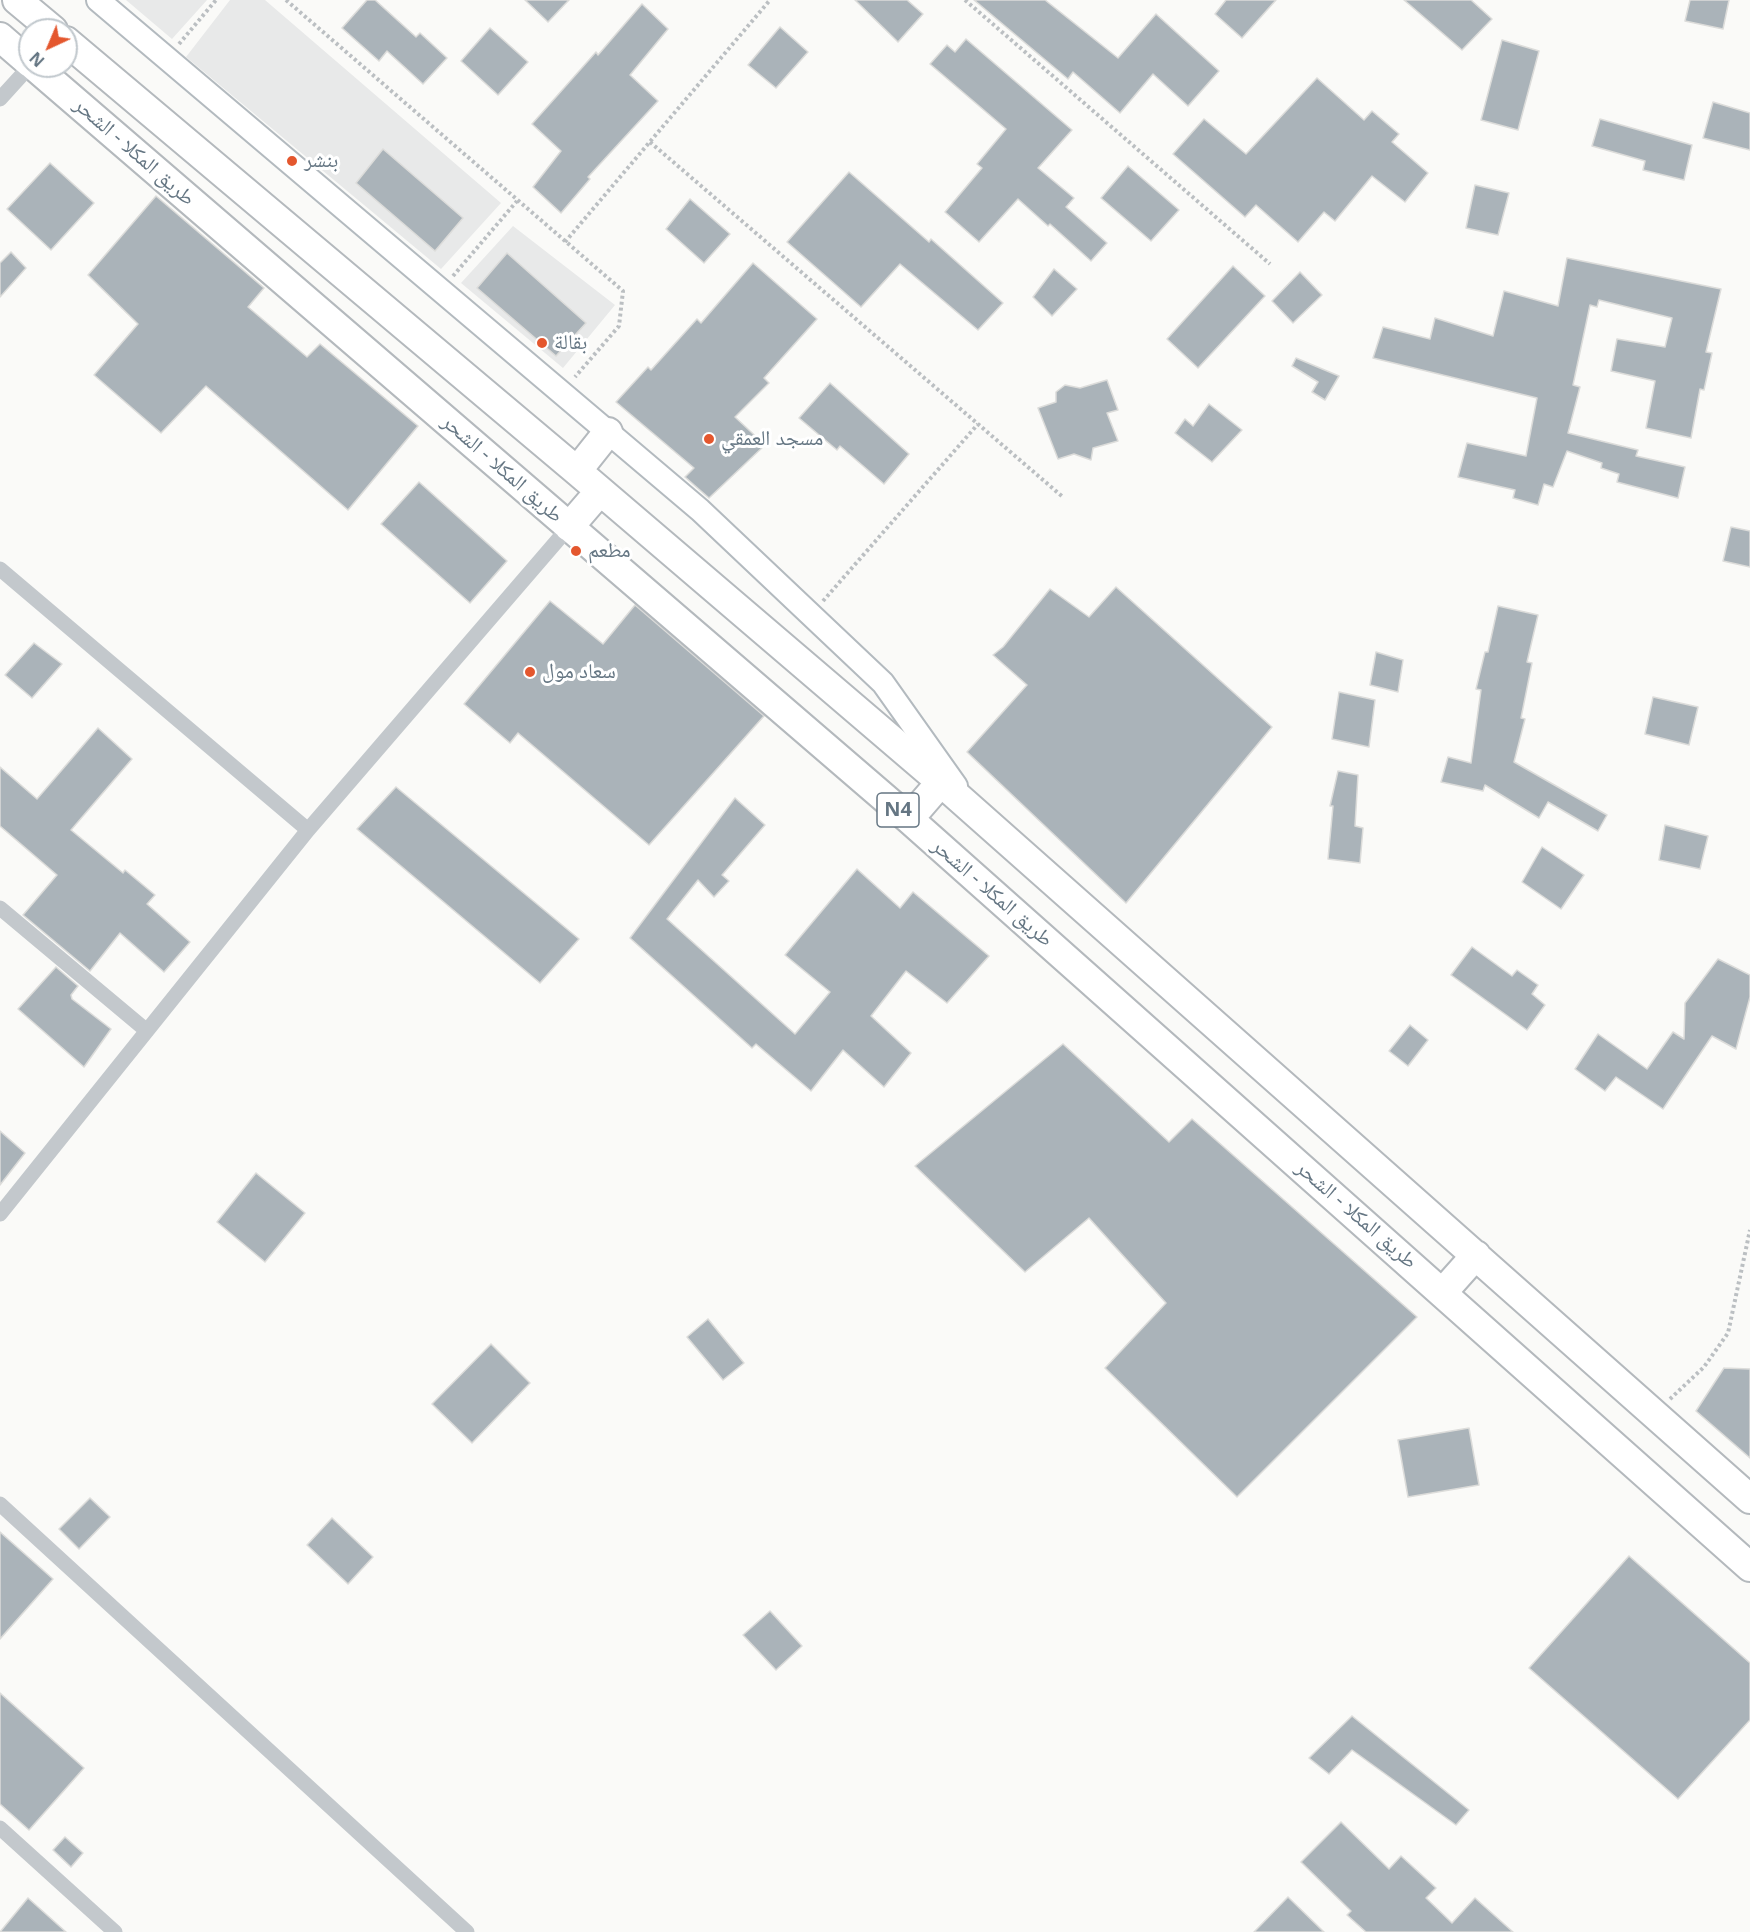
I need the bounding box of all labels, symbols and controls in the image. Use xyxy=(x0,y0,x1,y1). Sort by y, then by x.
north arrow xyxy=(18,18,78,78)
text: N xyxy=(25,47,49,72)
street label: طريق المكلا - الشحر xyxy=(68,92,200,212)
place label: بنشر xyxy=(304,148,338,174)
marker: بنشر xyxy=(285,154,299,168)
place label: بقالة xyxy=(554,330,587,356)
marker: بقالة xyxy=(535,336,549,350)
street label: طريق المكلا - الشحر xyxy=(436,409,568,529)
place label: مسجد العمقي xyxy=(721,426,823,452)
marker: مسجد العمقي xyxy=(702,432,716,446)
place label: مطعم xyxy=(588,538,631,564)
marker: مطعم xyxy=(569,544,583,558)
place label: سعاد مول xyxy=(542,659,616,685)
marker: سعاد مول xyxy=(523,665,537,679)
road number: N4 xyxy=(877,793,919,827)
street label: طريق المكلا - الشحر xyxy=(926,833,1058,953)
street label: طريق المكلا - الشحر xyxy=(1290,1155,1422,1275)

